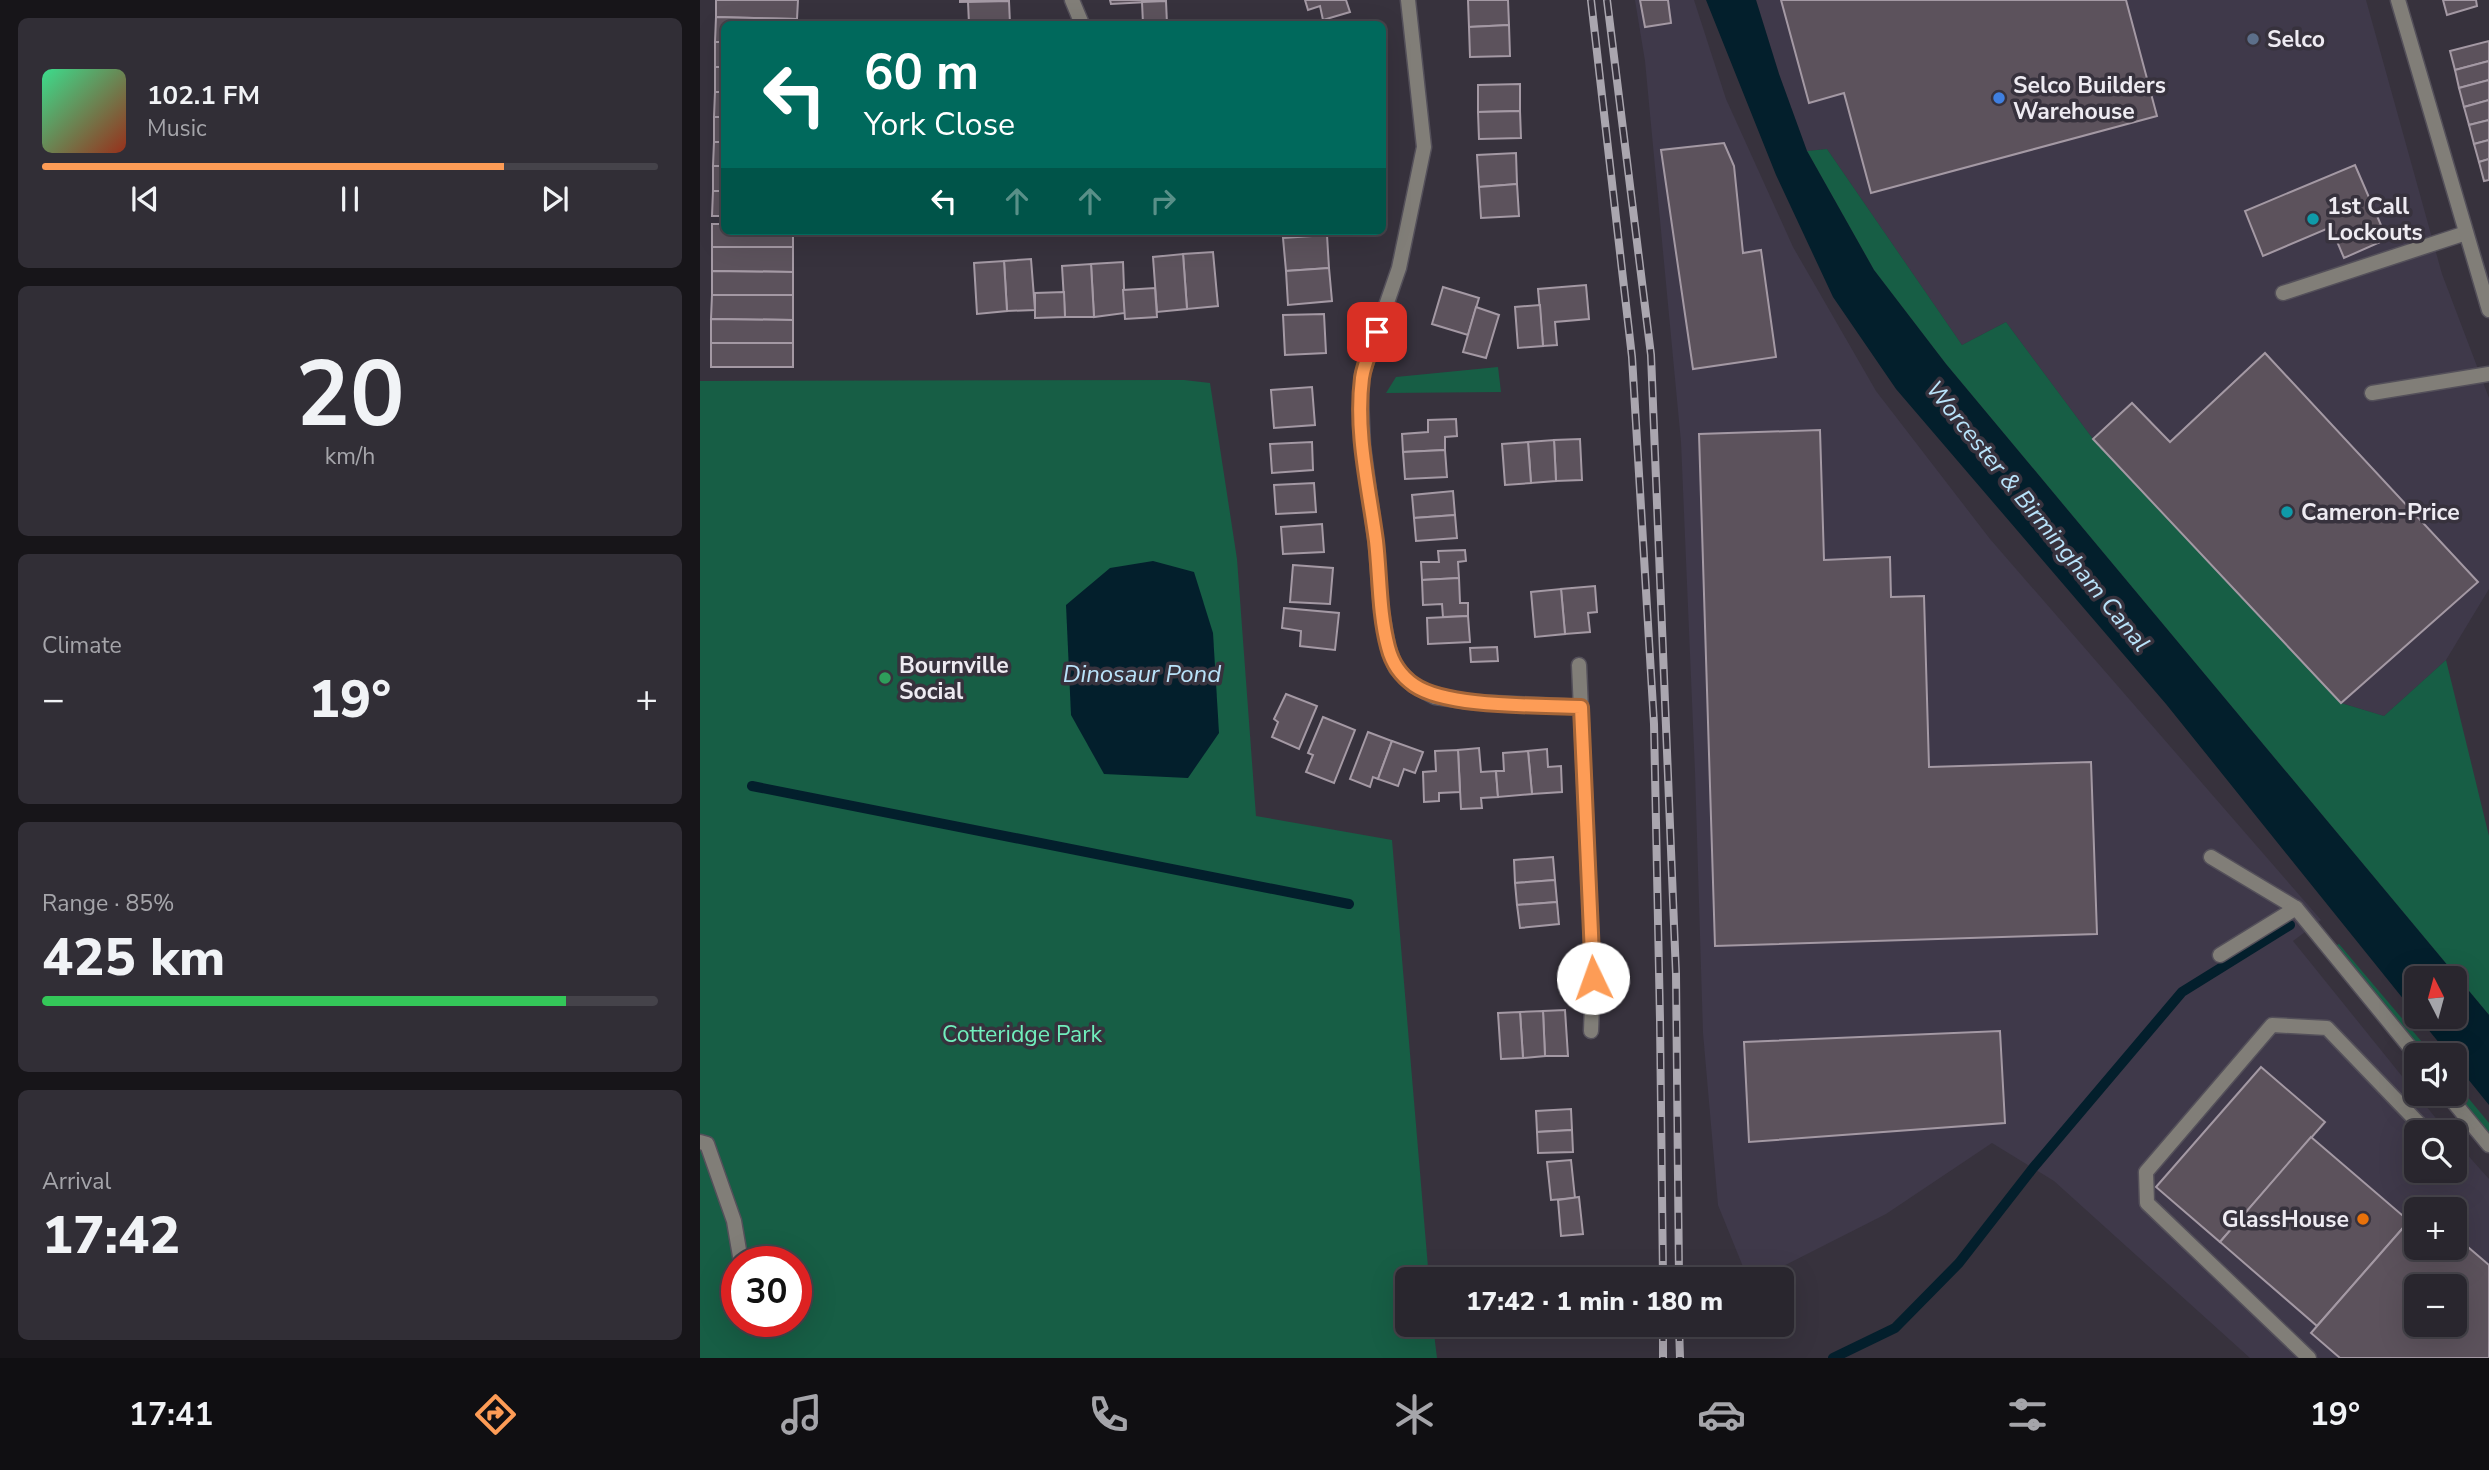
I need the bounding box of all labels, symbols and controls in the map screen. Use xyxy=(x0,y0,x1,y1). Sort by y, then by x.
place label: Selco xyxy=(2267,24,2325,55)
marker: Selco xyxy=(2245,31,2261,47)
text: 60 m xyxy=(864,39,979,106)
icon: left xyxy=(749,49,840,140)
place label: Selco Builders Warehouse xyxy=(2013,70,2166,127)
text: 102.1 FM xyxy=(147,78,260,113)
marker: Selco Builders Warehouse xyxy=(1991,90,2007,106)
text: York Close xyxy=(864,103,1015,146)
text: Music xyxy=(147,113,207,144)
icon: previous xyxy=(126,180,164,218)
icon: pause xyxy=(331,180,369,218)
icon: next xyxy=(536,180,574,218)
icon: left xyxy=(925,182,963,220)
icon: ahead xyxy=(998,182,1036,220)
icon: ahead xyxy=(1071,182,1109,220)
icon: right xyxy=(1144,182,1182,220)
place label: 1st Call Lockouts xyxy=(2327,191,2423,248)
marker: 1st Call Lockouts xyxy=(2305,211,2321,227)
pin xyxy=(1347,302,1407,362)
icon: arrive xyxy=(1358,313,1396,351)
text: 20 xyxy=(295,333,405,457)
water label: Worcester & Birmingham Canal xyxy=(1919,374,2157,658)
text: km/h xyxy=(325,441,375,472)
place label: Cameron-Price xyxy=(2301,497,2460,528)
marker: Cameron-Price xyxy=(2279,504,2295,520)
text: Climate xyxy=(42,630,122,661)
place label: Bournville Social xyxy=(899,650,1009,707)
water label: Dinosaur Pond xyxy=(1063,658,1221,690)
text: 19° xyxy=(309,664,391,735)
marker: Bournville Social xyxy=(877,670,893,686)
text: − xyxy=(42,674,65,725)
text: + xyxy=(635,674,658,725)
text: Range · 85% xyxy=(42,888,174,919)
text: 425 km xyxy=(42,922,225,993)
position arrow xyxy=(1556,941,1630,1015)
north arrow xyxy=(2404,966,2468,1029)
map controls xyxy=(2404,966,2467,1337)
park label: Cotteridge Park xyxy=(942,1019,1102,1050)
button: sound xyxy=(2404,1043,2467,1106)
button: search xyxy=(2404,1120,2467,1183)
text: Arrival xyxy=(42,1166,111,1197)
button: + xyxy=(2404,1197,2467,1260)
text: 17:42 xyxy=(42,1200,180,1271)
place label: GlassHouse xyxy=(2222,1204,2349,1235)
marker: GlassHouse xyxy=(2355,1211,2371,1227)
speed limit sign: 30 xyxy=(721,1246,812,1337)
button: − xyxy=(2404,1274,2467,1337)
text: 17:42 · 1 min · 180 m xyxy=(1466,1284,1723,1319)
icon: directions xyxy=(471,1390,520,1439)
icon: music xyxy=(777,1390,826,1439)
icon: phone xyxy=(1084,1390,1133,1439)
icon: climate xyxy=(1390,1390,1439,1439)
icon: car xyxy=(1697,1390,1746,1439)
icon: filters xyxy=(2003,1390,2052,1439)
text: 17:41 xyxy=(129,1393,213,1436)
text: 19° xyxy=(2310,1393,2360,1436)

